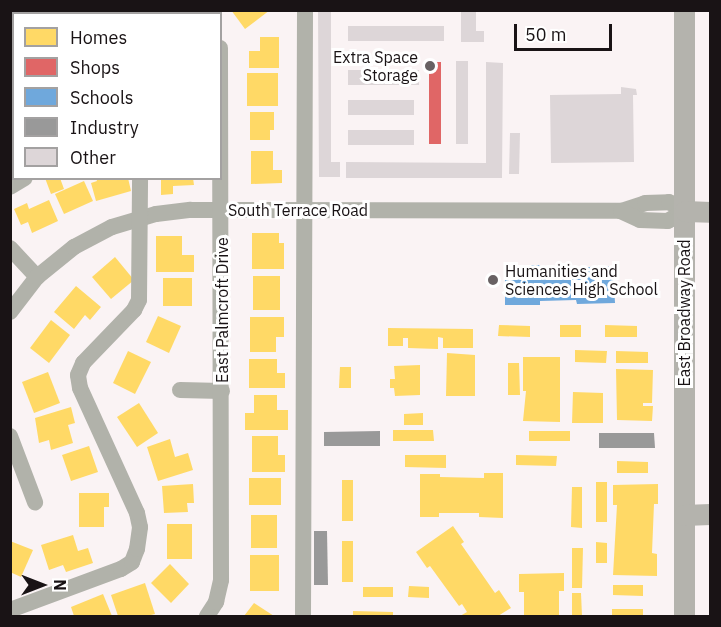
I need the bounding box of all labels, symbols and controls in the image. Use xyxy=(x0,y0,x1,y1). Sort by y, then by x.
legend xyxy=(12,12,222,180)
scale bar xyxy=(517,12,614,50)
text: 50 m xyxy=(525,23,567,46)
text: Homes xyxy=(70,26,127,49)
place label: Extra Space Storage xyxy=(333,47,418,85)
text: Shops xyxy=(70,56,120,79)
marker: Extra Space Storage xyxy=(423,59,437,73)
text: Schools xyxy=(70,86,134,109)
text: Industry xyxy=(70,116,139,139)
text: Other xyxy=(70,146,116,169)
street label: South Terrace Road xyxy=(228,200,368,220)
street label: East Palmcroft Drive xyxy=(212,237,232,383)
street label: East Broadway Road xyxy=(674,239,694,387)
place label: Humanities and Sciences High School xyxy=(505,261,658,299)
marker: Humanities and Sciences High School xyxy=(486,273,500,287)
north arrow xyxy=(12,555,72,615)
text: N xyxy=(50,579,70,591)

